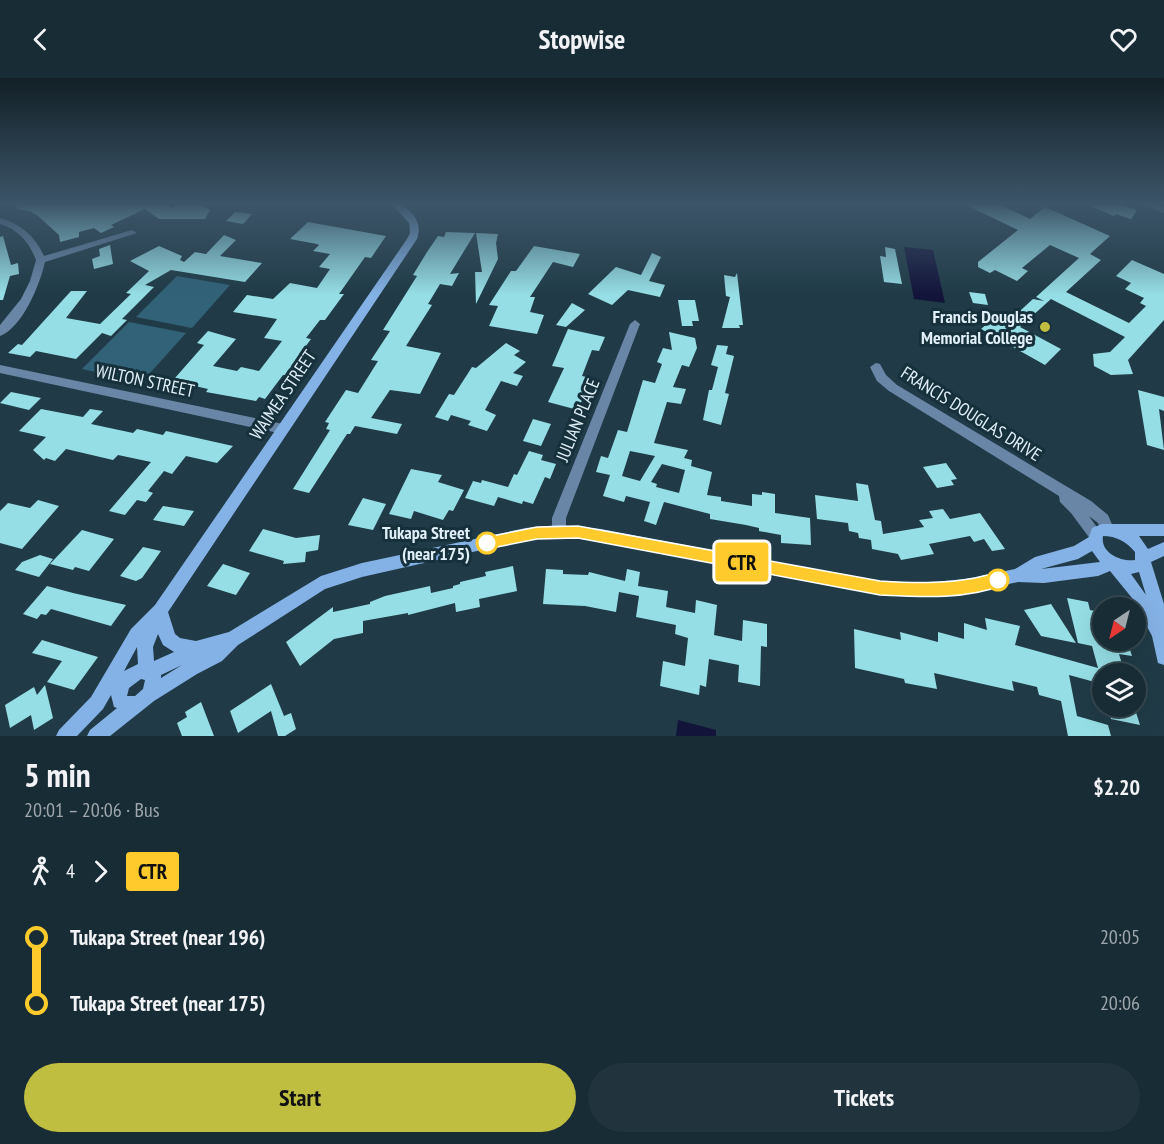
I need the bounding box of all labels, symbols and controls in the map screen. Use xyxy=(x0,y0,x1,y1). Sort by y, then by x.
text: Stopwise xyxy=(539,22,625,56)
icon: back xyxy=(24,23,57,56)
icon: heart xyxy=(1107,23,1140,56)
place label: Francis Douglas Memorial College xyxy=(921,305,1033,349)
marker: Francis Douglas Memorial College xyxy=(1038,320,1052,334)
street label: WAIMEA STREET xyxy=(244,346,321,444)
street label: WILTON STREET xyxy=(94,359,197,402)
street label: FRANCIS DOUGLAS DRIVE xyxy=(897,361,1046,466)
street label: JULIAN PLACE xyxy=(550,375,605,465)
place label: Tukapa Street (near 175) xyxy=(382,521,471,565)
marker: Tukapa Street (near 175) xyxy=(476,532,498,554)
line badge: CTR xyxy=(708,542,777,582)
text: CTR xyxy=(727,549,757,576)
unlabelled marker xyxy=(987,569,1009,591)
north arrow xyxy=(1092,597,1146,651)
map controls xyxy=(1092,597,1146,717)
button: layers xyxy=(1092,663,1146,717)
text: 5 min xyxy=(24,753,91,796)
text: $2.20 xyxy=(1093,773,1140,801)
text: 20:01 – 20:06 · Bus xyxy=(24,797,159,823)
icon: walk xyxy=(24,855,57,888)
icon: forward xyxy=(84,855,117,888)
text: 4 xyxy=(66,858,75,884)
text: CTR xyxy=(138,858,167,885)
text: Tukapa Street (near 196) xyxy=(70,923,265,951)
text: 20:05 xyxy=(1100,924,1140,950)
text: Tukapa Street (near 175) xyxy=(70,989,265,1017)
text: 20:06 xyxy=(1100,990,1140,1016)
button: Start xyxy=(24,1063,576,1132)
button: Tickets xyxy=(588,1063,1140,1132)

